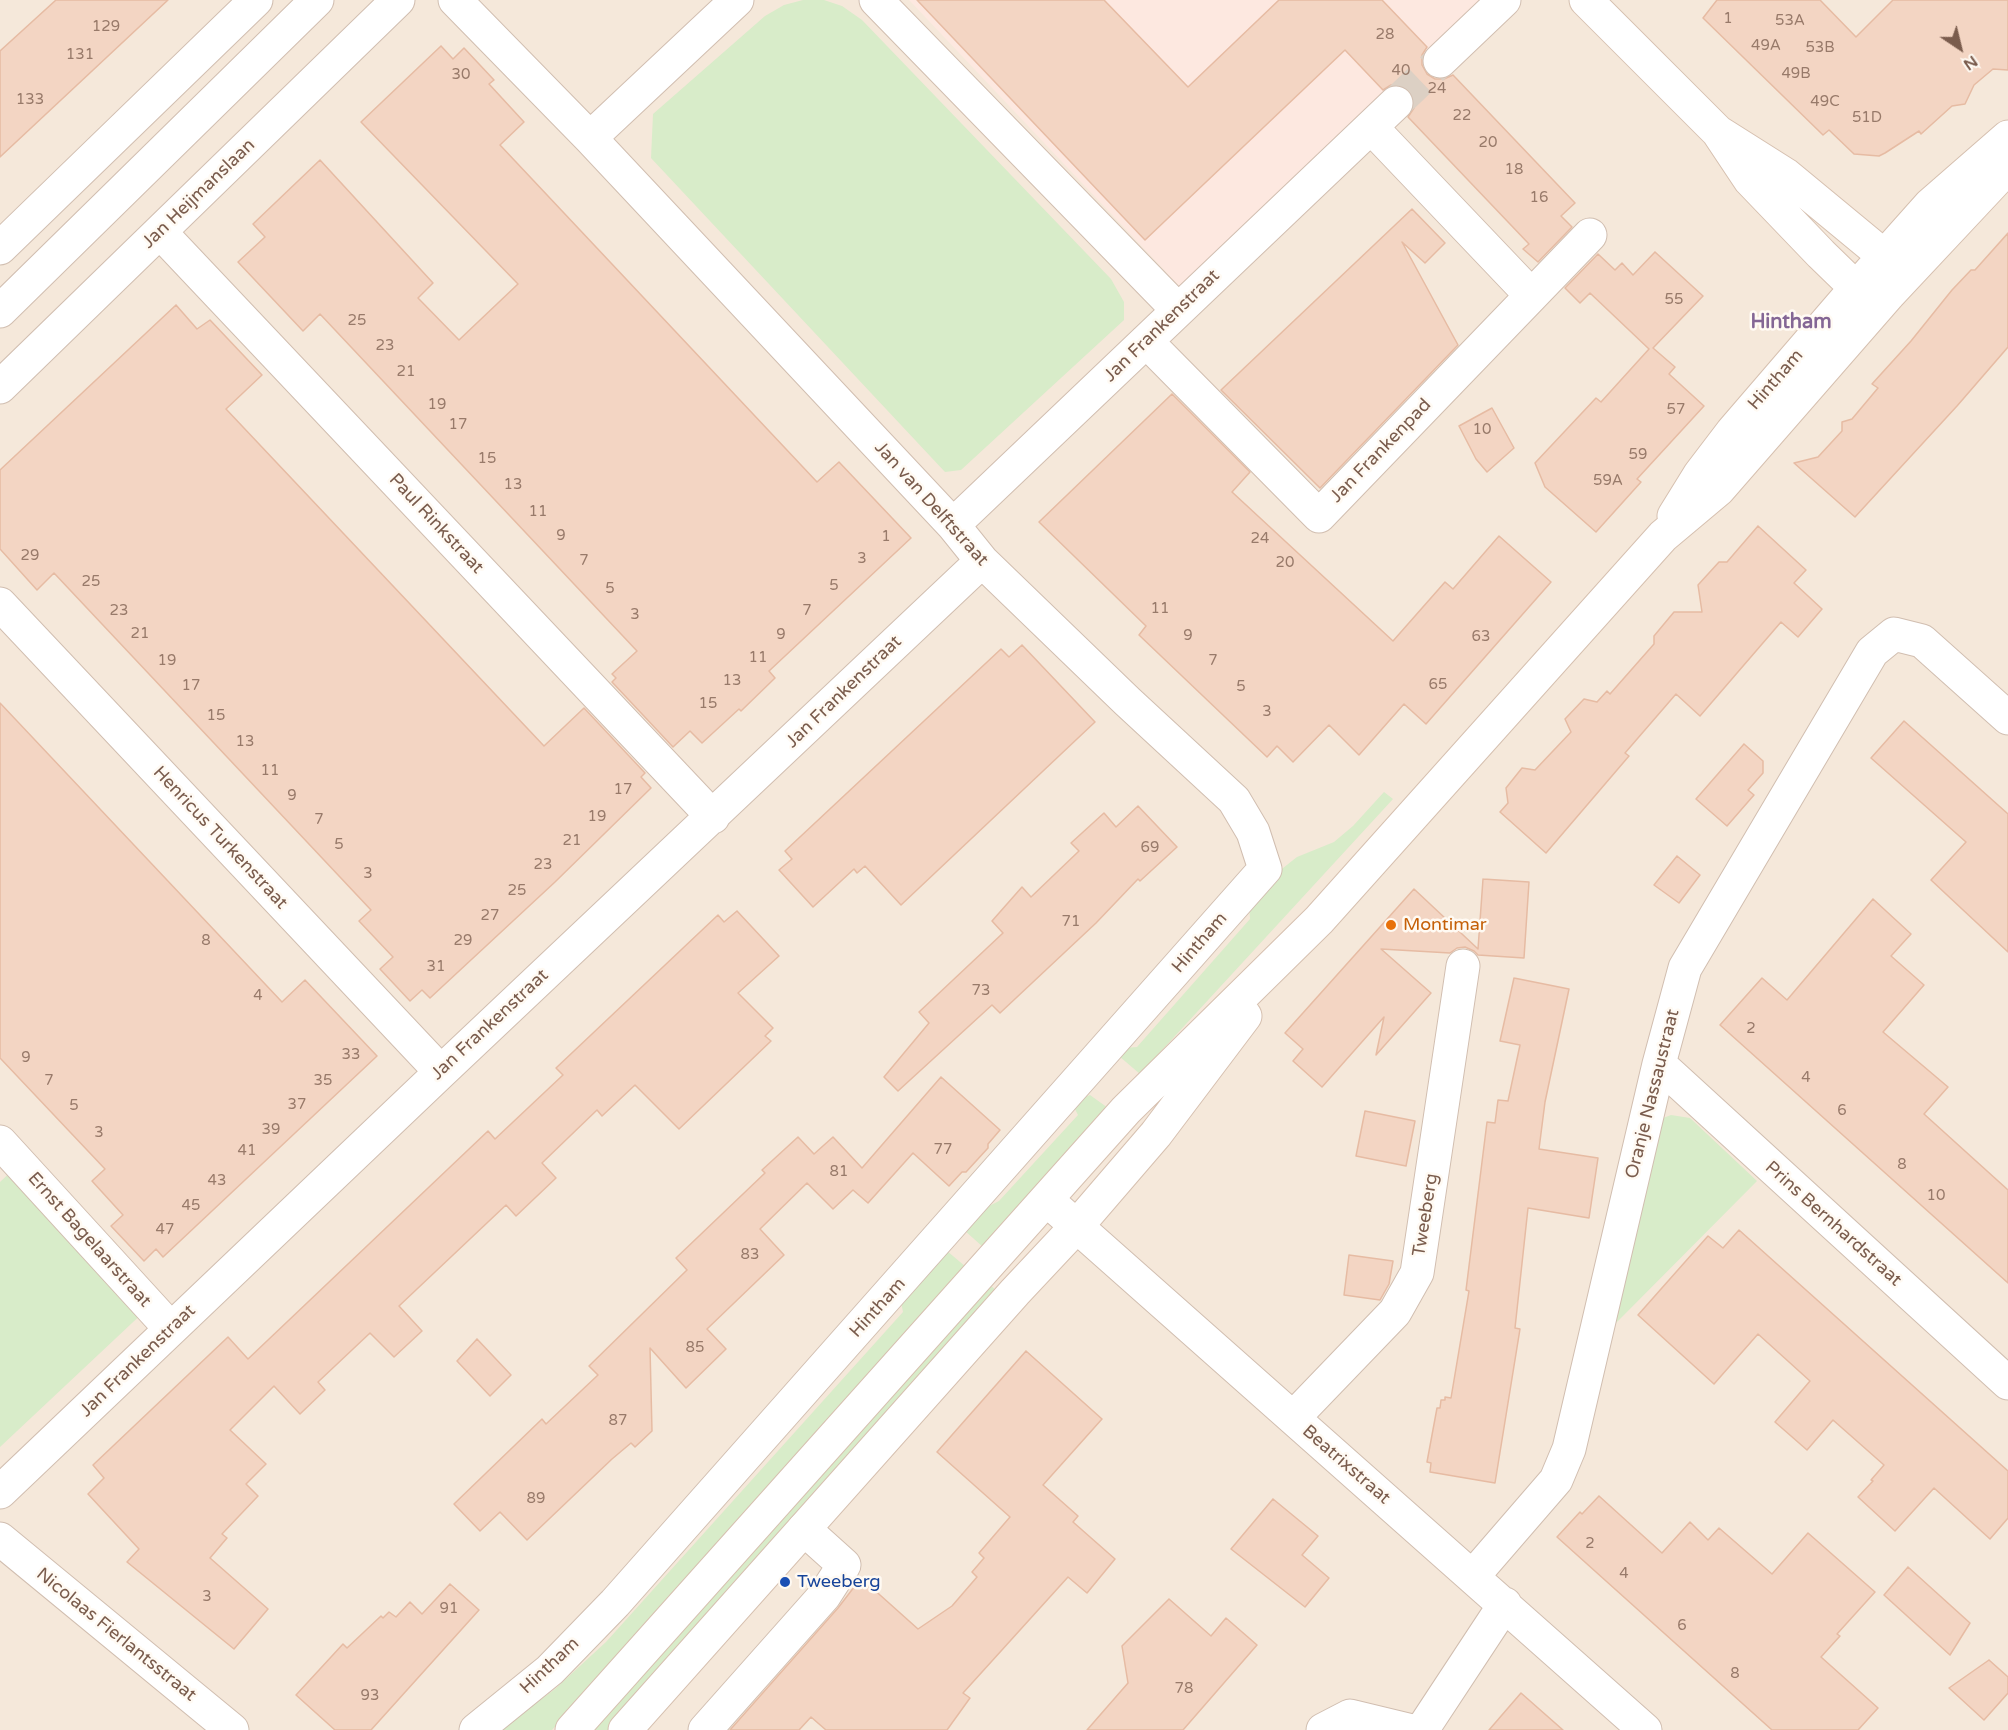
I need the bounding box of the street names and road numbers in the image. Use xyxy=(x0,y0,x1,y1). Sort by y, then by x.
street label: Jan Heijmanslaan xyxy=(138,135,260,253)
street label: Jan Frankenstraat xyxy=(1100,265,1224,387)
street label: Hintham xyxy=(1744,345,1808,415)
street label: Jan Frankenpad xyxy=(1326,395,1436,507)
street label: Jan van Delftstraat xyxy=(869,437,993,571)
street label: Paul Rinkstraat xyxy=(384,469,488,579)
street label: Jan Frankenstraat xyxy=(782,631,906,753)
street label: Henricus Turkenstraat xyxy=(148,762,292,914)
street label: Hintham xyxy=(1168,908,1232,978)
street label: Jan Frankenstraat xyxy=(427,965,553,1085)
street label: Oranje Nassaustraat xyxy=(1621,1007,1685,1181)
street label: Prins Bernhardstraat xyxy=(1760,1157,1906,1291)
street label: Ernst Bagelaarstraat xyxy=(23,1168,155,1312)
street label: Tweeberg xyxy=(1409,1172,1443,1258)
street label: Hintham xyxy=(846,1274,910,1342)
street label: Jan Frankenstraat xyxy=(76,1300,200,1422)
street label: Beatrixstraat xyxy=(1298,1421,1394,1509)
street label: Nicolaas Fierlantsstraat xyxy=(32,1564,200,1706)
street label: Hintham xyxy=(516,1633,584,1699)

